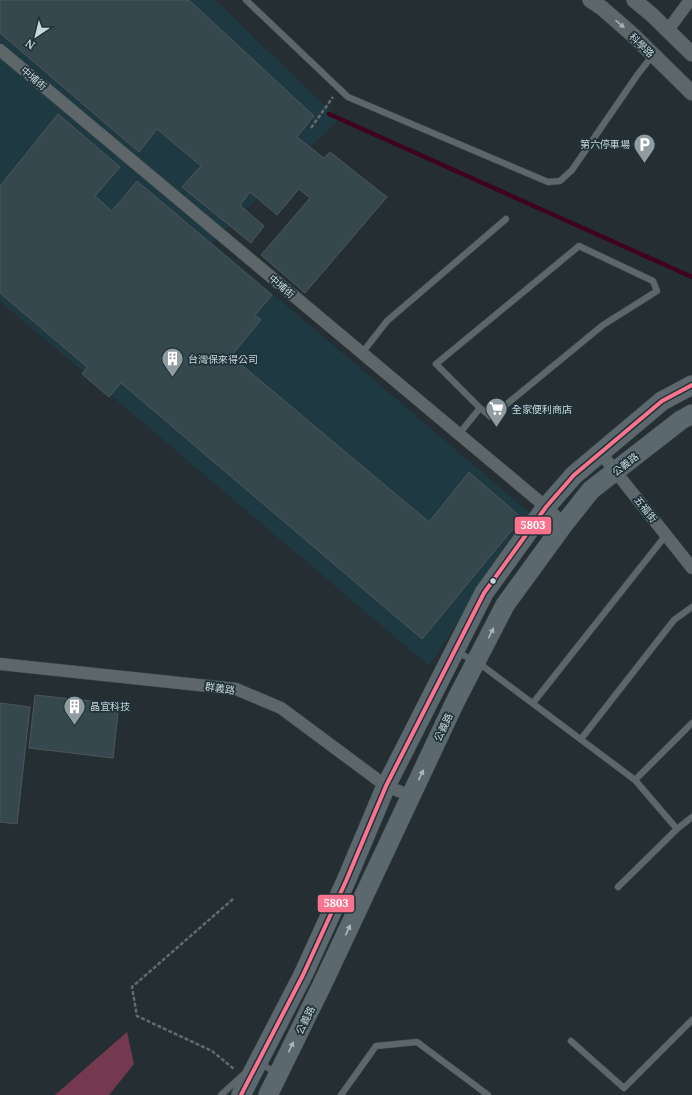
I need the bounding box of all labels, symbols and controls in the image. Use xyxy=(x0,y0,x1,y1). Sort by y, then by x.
north arrow xyxy=(16,16,56,56)
one-way arrow xyxy=(615,20,626,29)
street label: 科學路 xyxy=(626,30,658,60)
text: N xyxy=(22,36,38,53)
street label: 中埔街 xyxy=(18,63,50,93)
parking icon: 第六停車場 xyxy=(632,131,658,164)
place label: 第六停車場 xyxy=(580,137,630,151)
street label: 中埔街 xyxy=(266,271,298,301)
building icon: 台灣保來得公司 xyxy=(159,346,185,379)
place label: 台灣保來得公司 xyxy=(188,352,258,366)
supermarket icon: 全家便利商店 xyxy=(483,396,509,429)
place label: 全家便利商店 xyxy=(512,402,572,416)
street label: 公義路 xyxy=(609,449,641,479)
street label: 五福街 xyxy=(631,493,661,525)
line badge: 5803 xyxy=(514,516,552,535)
text: 5803 xyxy=(521,517,545,532)
unlabelled marker xyxy=(488,576,498,586)
one-way arrow xyxy=(487,627,494,639)
street label: 群義路 xyxy=(204,679,236,697)
building icon: 晶宜科技 xyxy=(61,693,87,726)
place label: 晶宜科技 xyxy=(90,699,130,713)
street label: 公義路 xyxy=(430,710,456,744)
one-way arrow xyxy=(418,769,424,780)
line badge: 5803 xyxy=(317,894,355,913)
text: 5803 xyxy=(324,895,348,910)
one-way arrow xyxy=(345,925,351,936)
street label: 公義路 xyxy=(292,1003,318,1037)
one-way arrow xyxy=(288,1042,295,1053)

